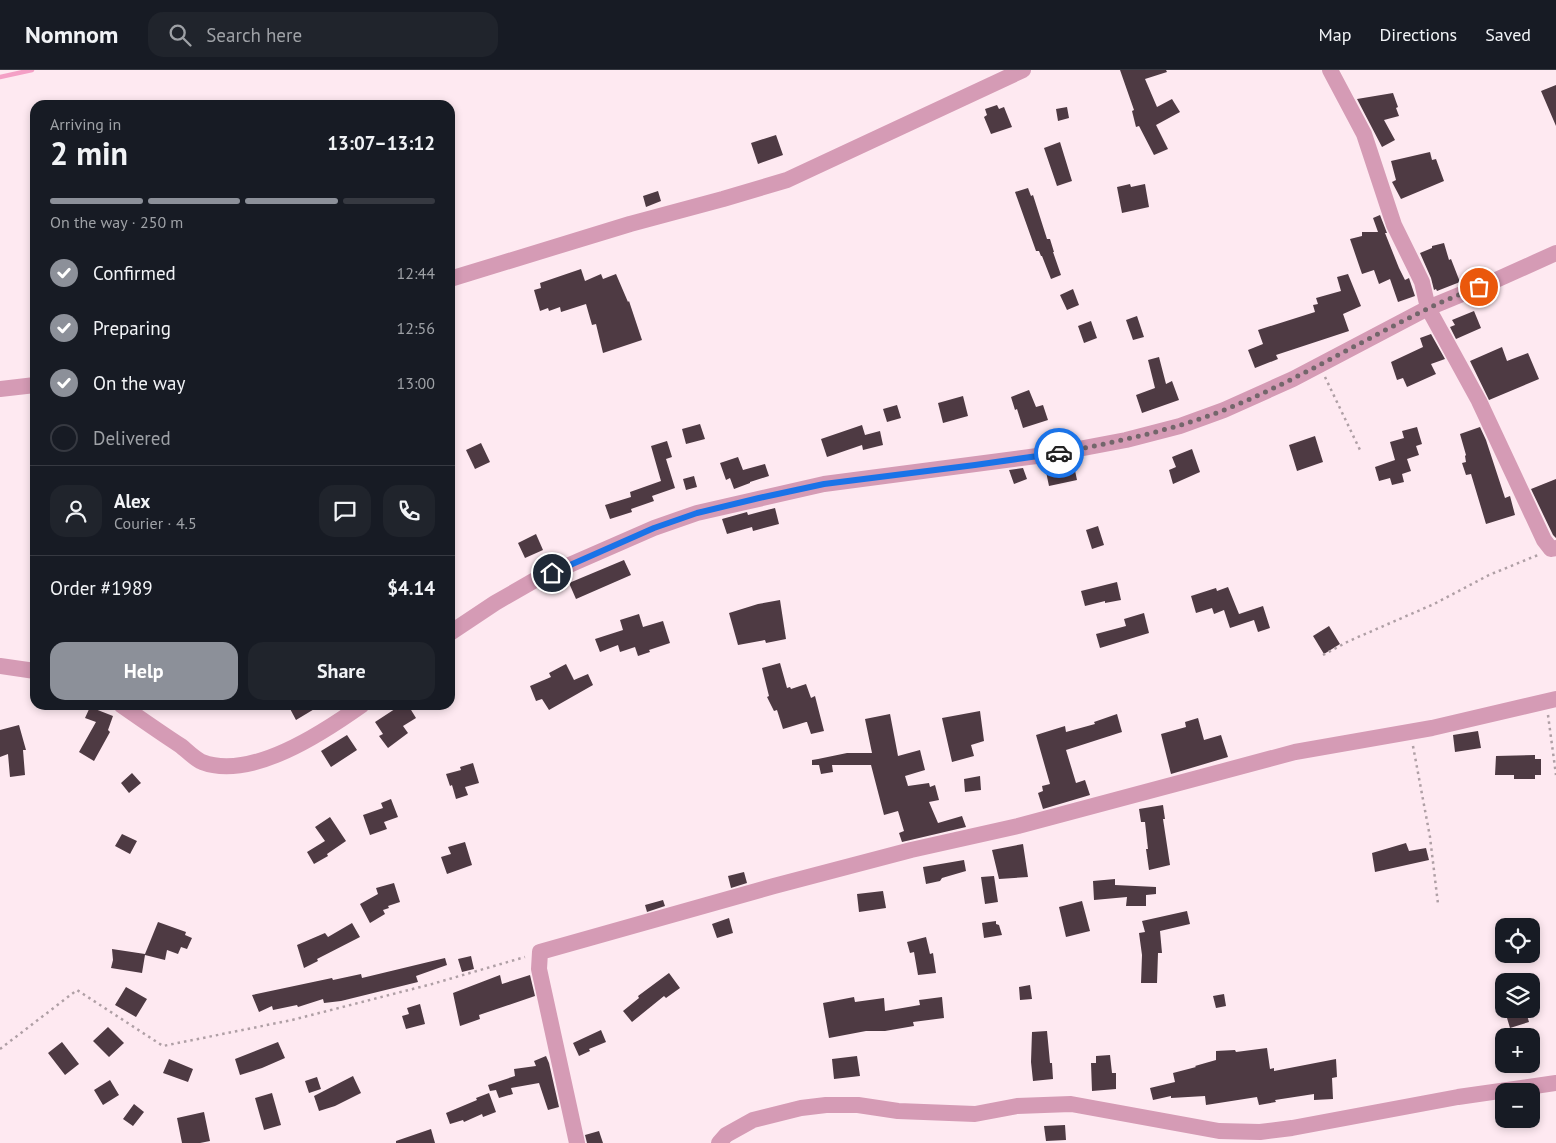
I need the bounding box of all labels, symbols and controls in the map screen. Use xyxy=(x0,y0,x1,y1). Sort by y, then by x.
search box xyxy=(148,12,498,57)
text: Nomnom xyxy=(25,19,118,50)
icon: search xyxy=(166,21,194,49)
text: Search here xyxy=(206,23,302,47)
text: Map xyxy=(1319,23,1351,46)
text: Directions xyxy=(1379,23,1457,46)
text: Saved xyxy=(1485,23,1531,46)
text: Arriving in xyxy=(50,114,121,134)
text: 13:07–13:12 xyxy=(327,131,435,155)
text: 2 min xyxy=(50,132,128,174)
text: On the way · 250 m xyxy=(50,212,183,232)
icon: check xyxy=(50,259,78,287)
text: Confirmed xyxy=(93,261,176,285)
text: 12:44 xyxy=(397,263,435,283)
pin xyxy=(1458,266,1500,308)
icon: bag xyxy=(1465,273,1493,301)
icon: check xyxy=(50,314,78,342)
text: Preparing xyxy=(93,316,171,340)
text: 12:56 xyxy=(397,318,435,338)
icon: check xyxy=(50,369,78,397)
text: On the way xyxy=(93,371,185,395)
text: 13:00 xyxy=(397,373,435,393)
text: Delivered xyxy=(93,426,171,450)
courier xyxy=(1034,428,1084,478)
icon: car xyxy=(1045,439,1073,467)
button: person xyxy=(50,485,102,537)
button: chat xyxy=(319,485,371,537)
button: phone xyxy=(383,485,435,537)
text: Alex xyxy=(114,489,150,513)
text: Courier · 4.5 xyxy=(114,513,197,533)
pin xyxy=(531,552,573,594)
icon: home xyxy=(538,559,566,587)
text: Order #1989 xyxy=(50,576,153,600)
text: $4.14 xyxy=(387,576,435,600)
button: Help xyxy=(50,642,238,700)
button: Share xyxy=(248,642,435,700)
map controls xyxy=(1495,918,1540,1128)
button: locate xyxy=(1495,918,1540,963)
button: layers xyxy=(1495,973,1540,1018)
button: + xyxy=(1495,1028,1540,1073)
button: − xyxy=(1495,1083,1540,1128)

